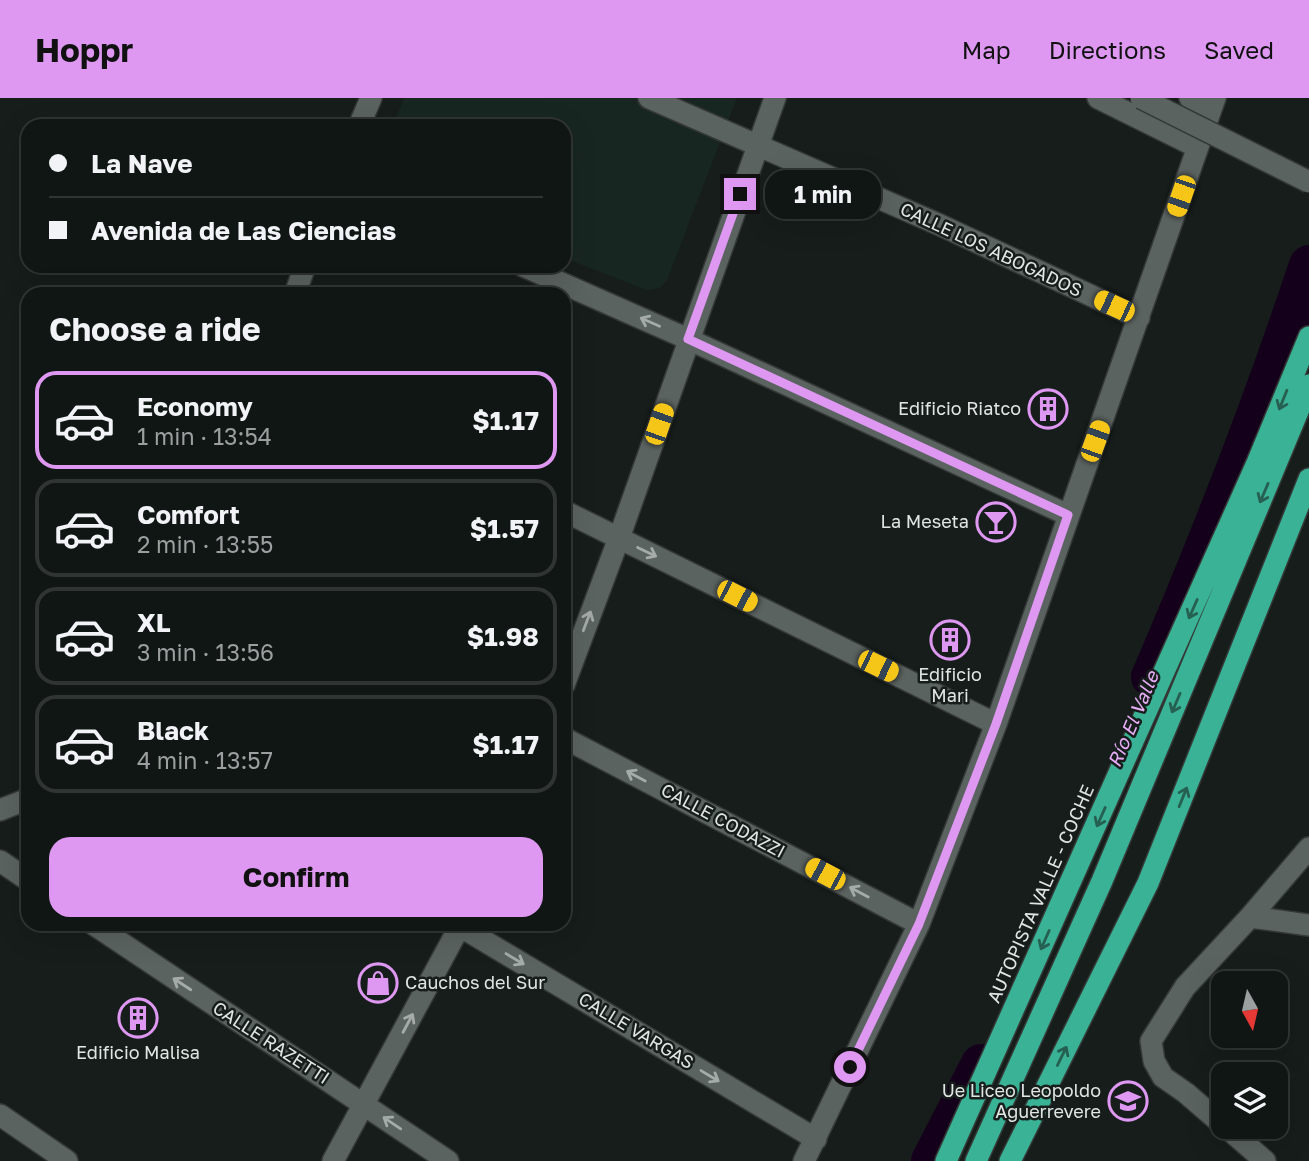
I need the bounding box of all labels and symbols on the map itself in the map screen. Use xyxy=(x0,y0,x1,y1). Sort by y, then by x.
callout: 1 min xyxy=(764,170,880,218)
car xyxy=(1165,173,1198,219)
route end xyxy=(724,178,756,210)
street label: CALLE LOS ABOGADOS xyxy=(897,197,1086,301)
car xyxy=(1091,288,1138,324)
one-way arrow xyxy=(640,315,661,328)
building icon: Edificio Riatco xyxy=(1027,388,1069,430)
one-way arrow xyxy=(1276,388,1289,410)
place label: Edificio Riatco xyxy=(898,397,1021,419)
car xyxy=(643,401,676,447)
car xyxy=(1078,418,1113,464)
one-way arrow xyxy=(1257,482,1270,503)
bar icon: La Meseta xyxy=(975,501,1017,543)
place label: La Meseta xyxy=(881,510,969,532)
one-way arrow xyxy=(636,546,657,559)
car xyxy=(714,577,761,615)
one-way arrow xyxy=(1186,597,1199,619)
one-way arrow xyxy=(582,610,595,632)
building icon: Edificio Mari xyxy=(929,619,971,661)
car xyxy=(855,647,902,685)
place label: Edificio Mari xyxy=(918,663,982,706)
water label: Río El Valle xyxy=(1102,666,1164,770)
one-way arrow xyxy=(1169,692,1182,713)
one-way arrow xyxy=(626,768,646,782)
street label: CALLE CODAZZI xyxy=(658,778,789,862)
street label: AUTOPISTA VALLE - COCHE xyxy=(982,781,1098,1006)
one-way arrow xyxy=(1177,787,1190,808)
one-way arrow xyxy=(1094,805,1107,827)
car xyxy=(802,855,849,893)
one-way arrow xyxy=(849,885,870,899)
one-way arrow xyxy=(1038,929,1051,950)
one-way arrow xyxy=(505,952,525,966)
shop icon: Cauchos del Sur xyxy=(357,962,399,1004)
place label: Cauchos del Sur xyxy=(405,971,545,993)
north arrow xyxy=(1211,971,1288,1048)
one-way arrow xyxy=(172,976,192,990)
street label: CALLE VARGAS xyxy=(575,987,698,1073)
street label: CALLE RAZETTI xyxy=(209,996,334,1088)
building icon: Edificio Malisa xyxy=(117,997,159,1039)
one-way arrow xyxy=(402,1013,416,1034)
place label: Edificio Malisa xyxy=(76,1041,200,1063)
one-way arrow xyxy=(1056,1046,1070,1067)
route start xyxy=(834,1051,866,1083)
one-way arrow xyxy=(700,1069,720,1083)
place label: Ue Liceo Leopoldo Aguerrevere xyxy=(942,1079,1101,1122)
school or university icon: Ue Liceo Leopoldo Aguerrevere xyxy=(1107,1080,1149,1122)
one-way arrow xyxy=(382,1116,402,1130)

